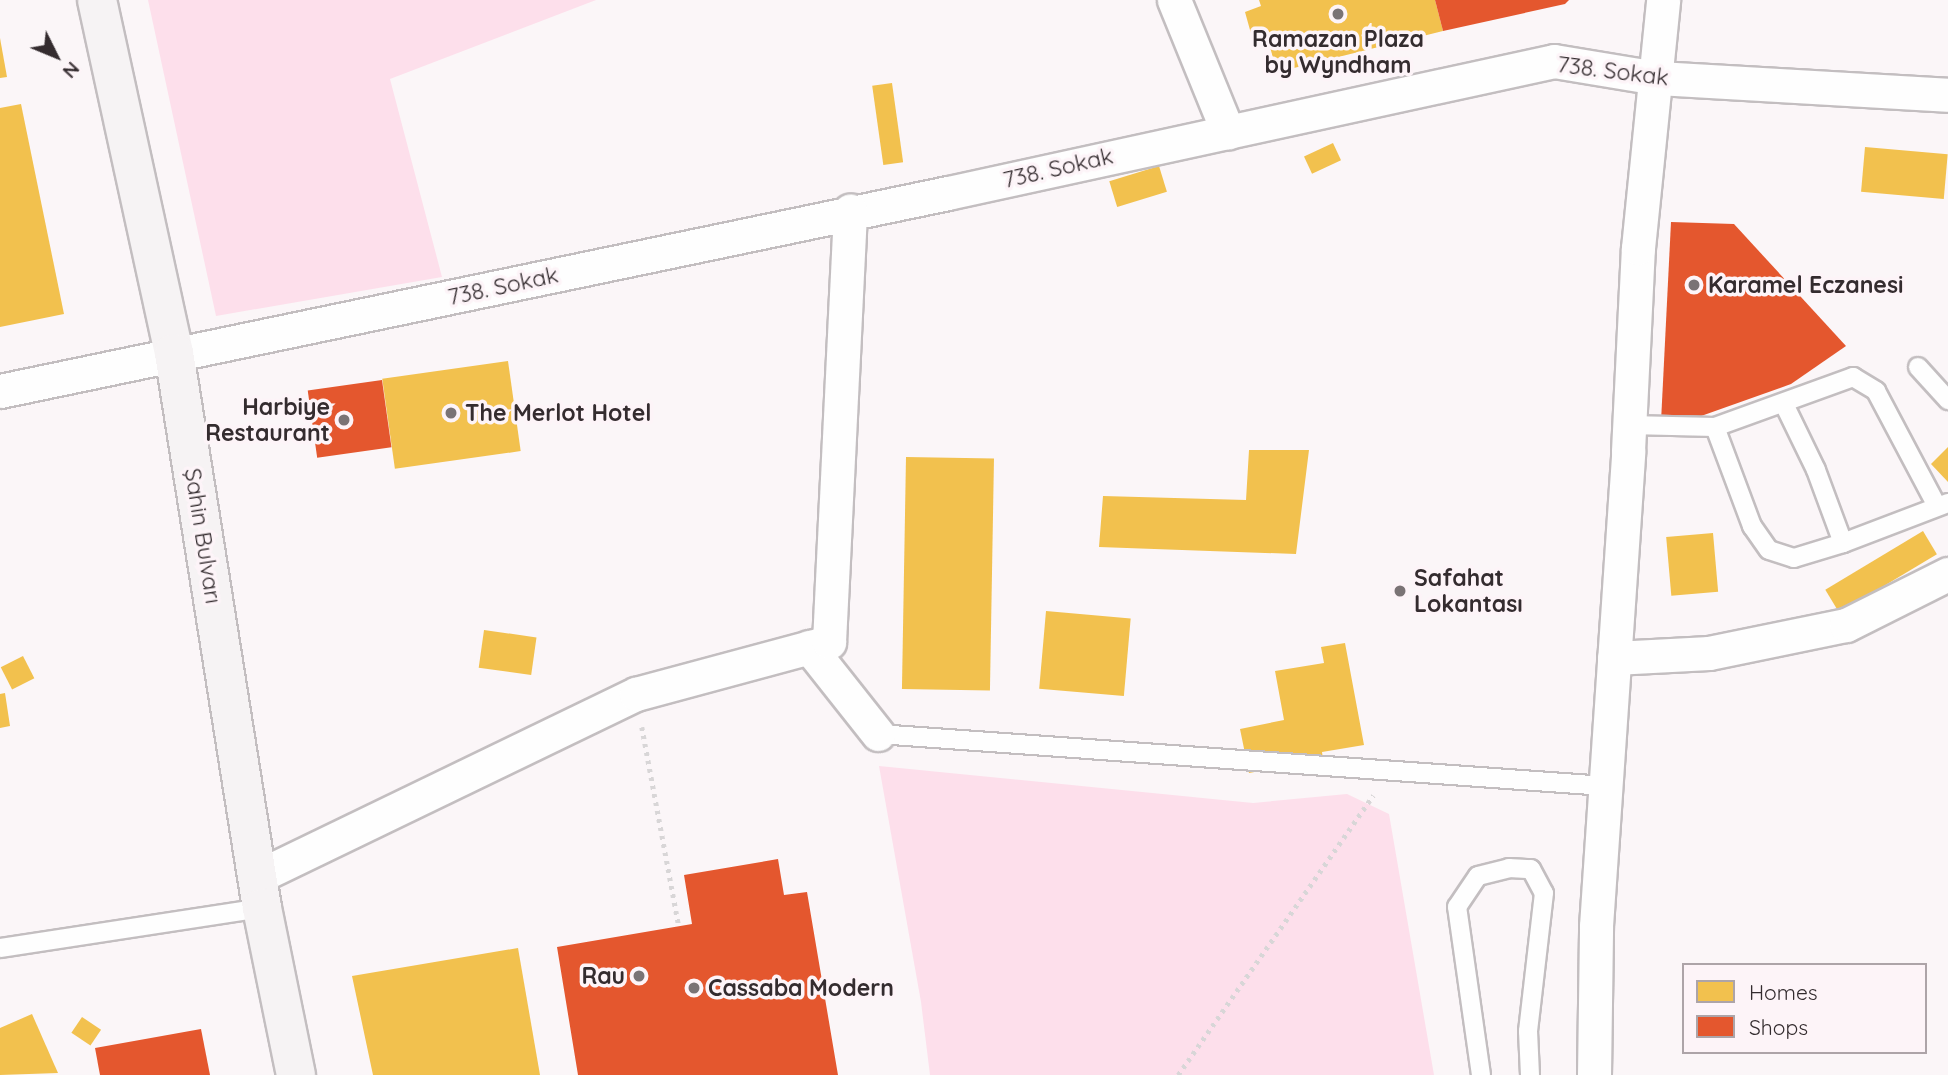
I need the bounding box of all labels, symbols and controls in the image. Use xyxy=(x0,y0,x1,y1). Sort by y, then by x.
marker: Ramazan Plaza by Wyndham xyxy=(1330,6,1346,22)
north arrow xyxy=(21,21,91,91)
place label: Ramazan Plaza by Wyndham xyxy=(1252,25,1424,79)
street label: 738. Sokak xyxy=(1556,50,1670,92)
text: N xyxy=(58,57,85,84)
street label: 738. Sokak xyxy=(1000,142,1116,194)
street label: 738. Sokak xyxy=(445,261,561,311)
place label: Karamel Eczanesi xyxy=(1708,271,1903,299)
marker: Karamel Eczanesi xyxy=(1686,277,1702,293)
place label: Harbiye Restaurant xyxy=(205,393,330,447)
place label: The Merlot Hotel xyxy=(465,399,651,427)
marker: The Merlot Hotel xyxy=(443,405,459,421)
marker: Harbiye Restaurant xyxy=(336,412,352,428)
street label: Şahin Bulvarı xyxy=(179,466,227,606)
place label: Safahat Lokantası xyxy=(1414,564,1523,618)
marker: Safahat Lokantası xyxy=(1392,583,1408,599)
place label: Rau xyxy=(581,962,625,990)
legend xyxy=(1682,963,1927,1054)
marker: Rau xyxy=(631,968,647,984)
place label: Cassaba Modern xyxy=(708,974,894,1002)
text: Homes xyxy=(1749,979,1818,1005)
marker: Cassaba Modern xyxy=(686,980,702,996)
text: Shops xyxy=(1749,1014,1808,1040)

